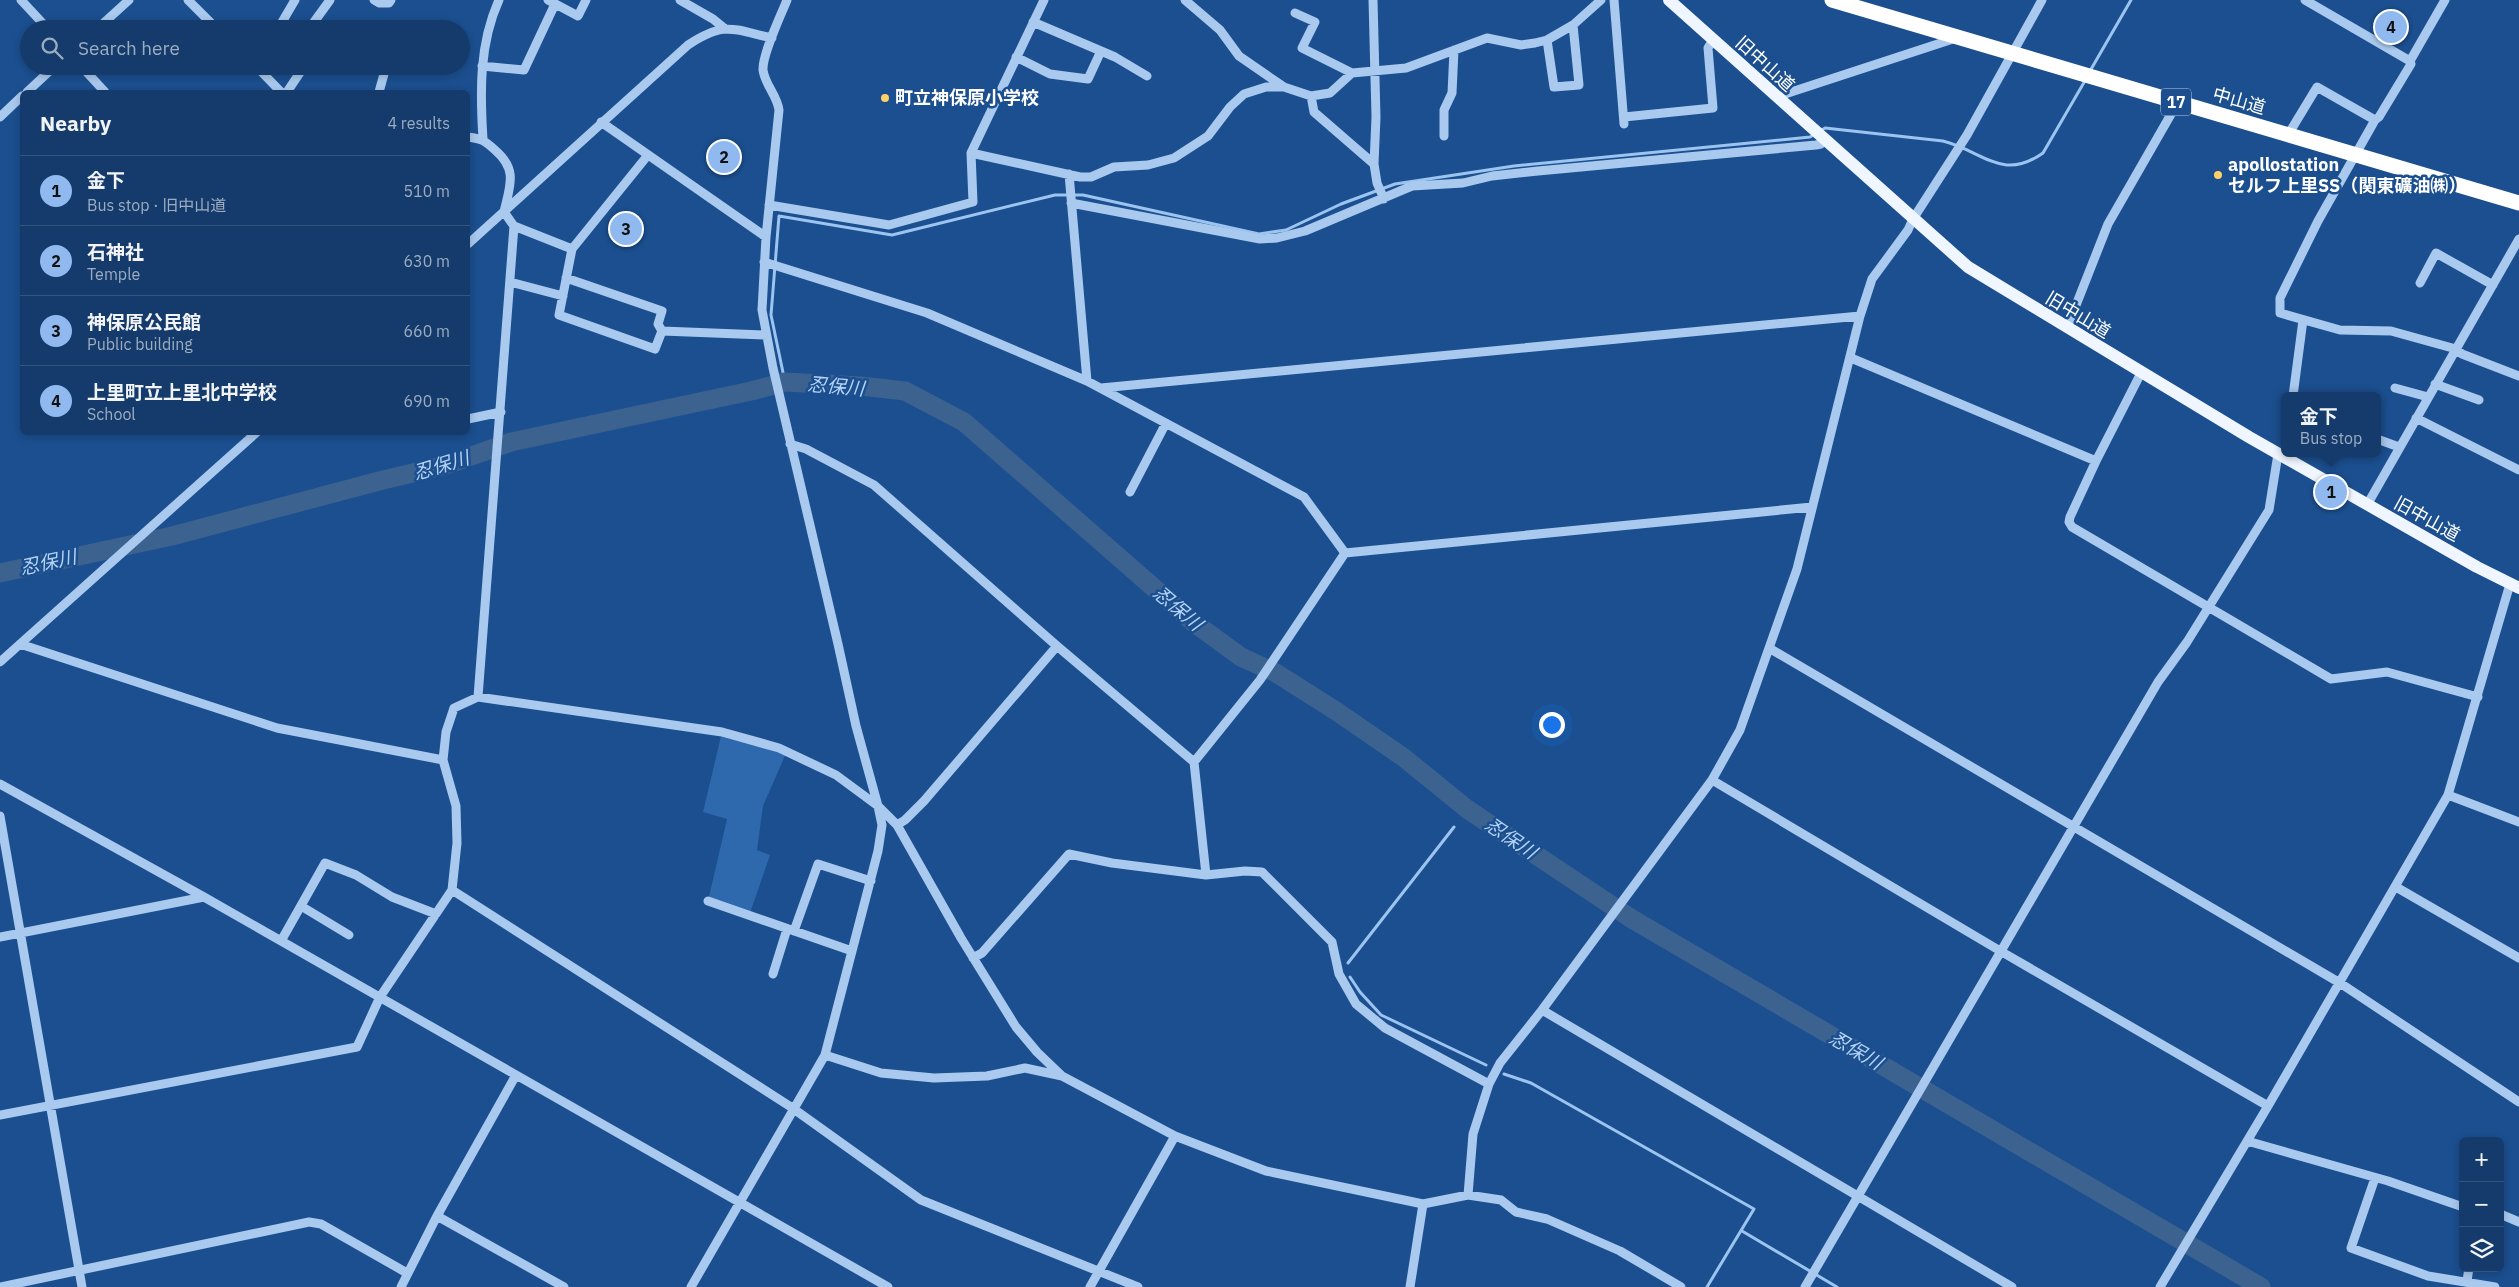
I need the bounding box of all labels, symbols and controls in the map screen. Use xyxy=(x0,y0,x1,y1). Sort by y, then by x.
pin: 4 xyxy=(2375,8,2407,46)
search box xyxy=(20,20,470,75)
street label: 旧中山道 xyxy=(1731,31,1800,96)
icon: search xyxy=(38,34,66,62)
text: Search here xyxy=(78,36,180,60)
street label: 中山道 xyxy=(2210,82,2268,119)
place label: 町立神保原小学校 xyxy=(895,86,1039,109)
road number: 17 xyxy=(2161,88,2191,115)
marker: 町立神保原小学校 xyxy=(879,92,891,104)
text: Nearby xyxy=(40,109,111,137)
text: 4 results xyxy=(387,113,450,133)
pin: 2 xyxy=(708,138,740,176)
place label: apollostation セルフ上里SS（関東礦油㈱） xyxy=(2228,153,2466,197)
text: 金下 xyxy=(87,168,125,192)
marker: apollostation セルフ上里SS（関東礦油㈱） xyxy=(2212,169,2224,181)
text: 1 xyxy=(51,181,61,201)
text: 510 m xyxy=(403,181,450,201)
text: Bus stop · 旧中山道 xyxy=(87,195,226,215)
pin: 3 xyxy=(610,210,642,248)
text: 石神社 xyxy=(87,240,144,264)
text: 2 xyxy=(51,251,61,271)
text: 630 m xyxy=(403,251,450,271)
text: Temple xyxy=(87,264,140,284)
street label: 旧中山道 xyxy=(2041,286,2115,343)
text: 神保原公民館 xyxy=(87,310,201,334)
text: 3 xyxy=(51,321,61,341)
text: 660 m xyxy=(403,321,450,341)
text: Public building xyxy=(87,334,193,354)
water label: 忍保川 xyxy=(807,372,867,401)
text: 上里町立上里北中学校 xyxy=(87,380,277,404)
text: 4 xyxy=(51,391,61,411)
text: 690 m xyxy=(403,391,450,411)
popup xyxy=(2281,392,2381,457)
text: School xyxy=(87,404,136,424)
text: 金下 xyxy=(2300,404,2338,428)
text: Bus stop xyxy=(2300,428,2362,448)
water label: 忍保川 xyxy=(410,445,474,485)
pin: 1 xyxy=(2315,473,2347,511)
street label: 旧中山道 xyxy=(2390,491,2464,546)
water label: 忍保川 xyxy=(18,544,80,580)
water label: 忍保川 xyxy=(1148,580,1209,637)
your location xyxy=(1539,712,1565,738)
water label: 忍保川 xyxy=(1481,812,1543,865)
water label: 忍保川 xyxy=(1825,1025,1888,1076)
map controls xyxy=(2459,1137,2504,1272)
button: + xyxy=(2459,1137,2504,1182)
button: − xyxy=(2459,1182,2504,1227)
button: layers xyxy=(2459,1227,2504,1272)

